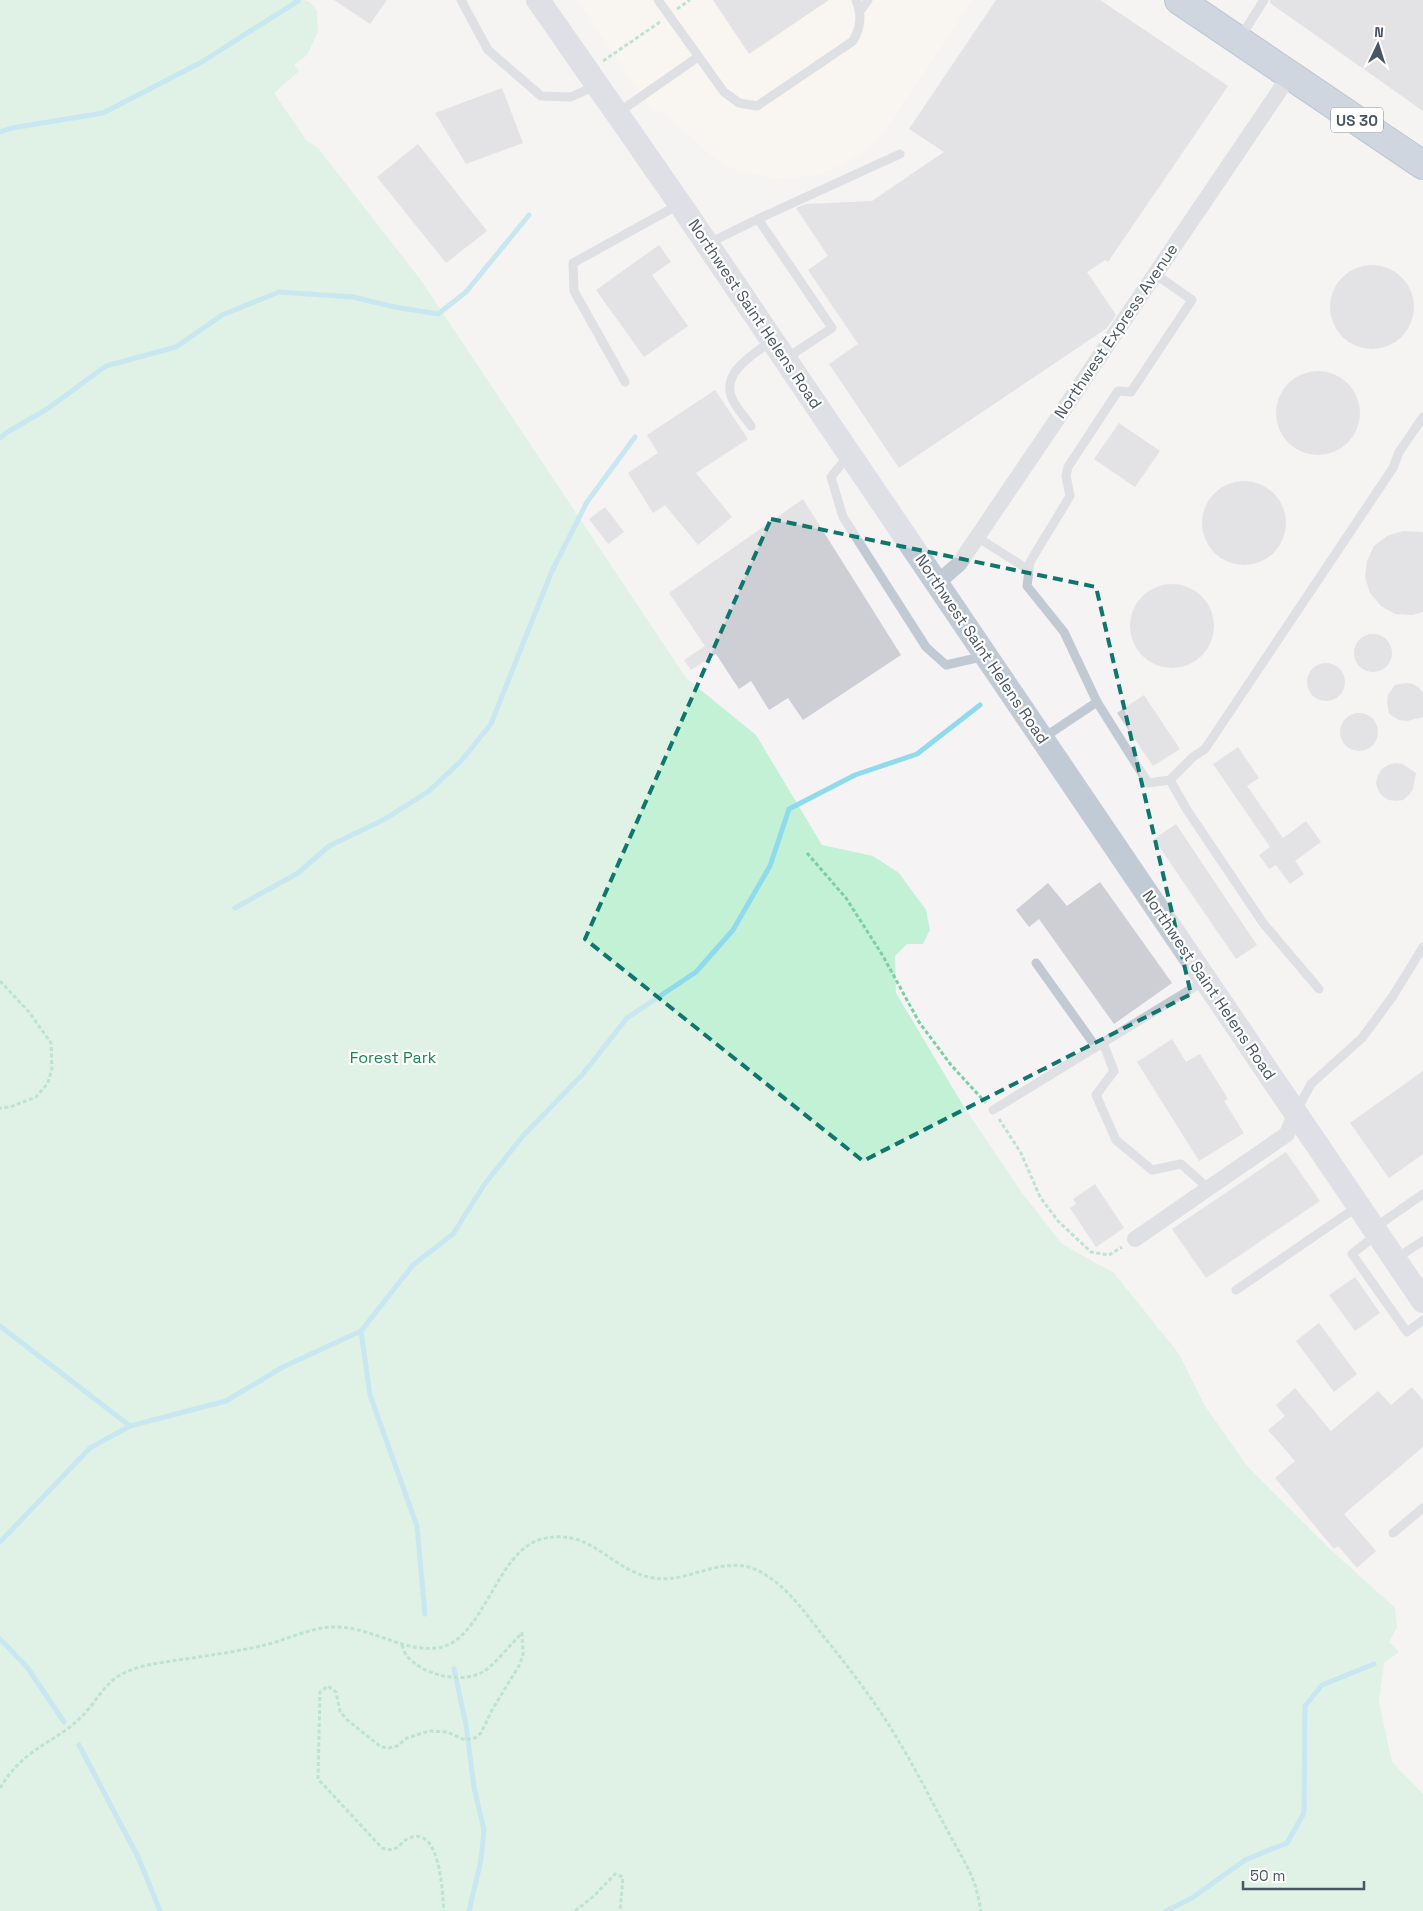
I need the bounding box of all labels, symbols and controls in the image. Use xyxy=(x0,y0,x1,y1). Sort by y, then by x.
north arrow xyxy=(1353,20,1403,70)
text: N xyxy=(1374,23,1384,41)
road number: US 30 xyxy=(1331,108,1383,132)
street label: Northwest Saint Helens Road xyxy=(684,215,826,413)
street label: Northwest Express Avenue xyxy=(1049,239,1183,423)
street label: Northwest Saint Helens Road xyxy=(911,550,1053,748)
street label: Northwest Saint Helens Road xyxy=(1138,886,1280,1084)
park label: Forest Park xyxy=(350,1047,437,1068)
scale bar xyxy=(1243,1858,1364,1890)
text: 50 m xyxy=(1250,1866,1285,1885)

